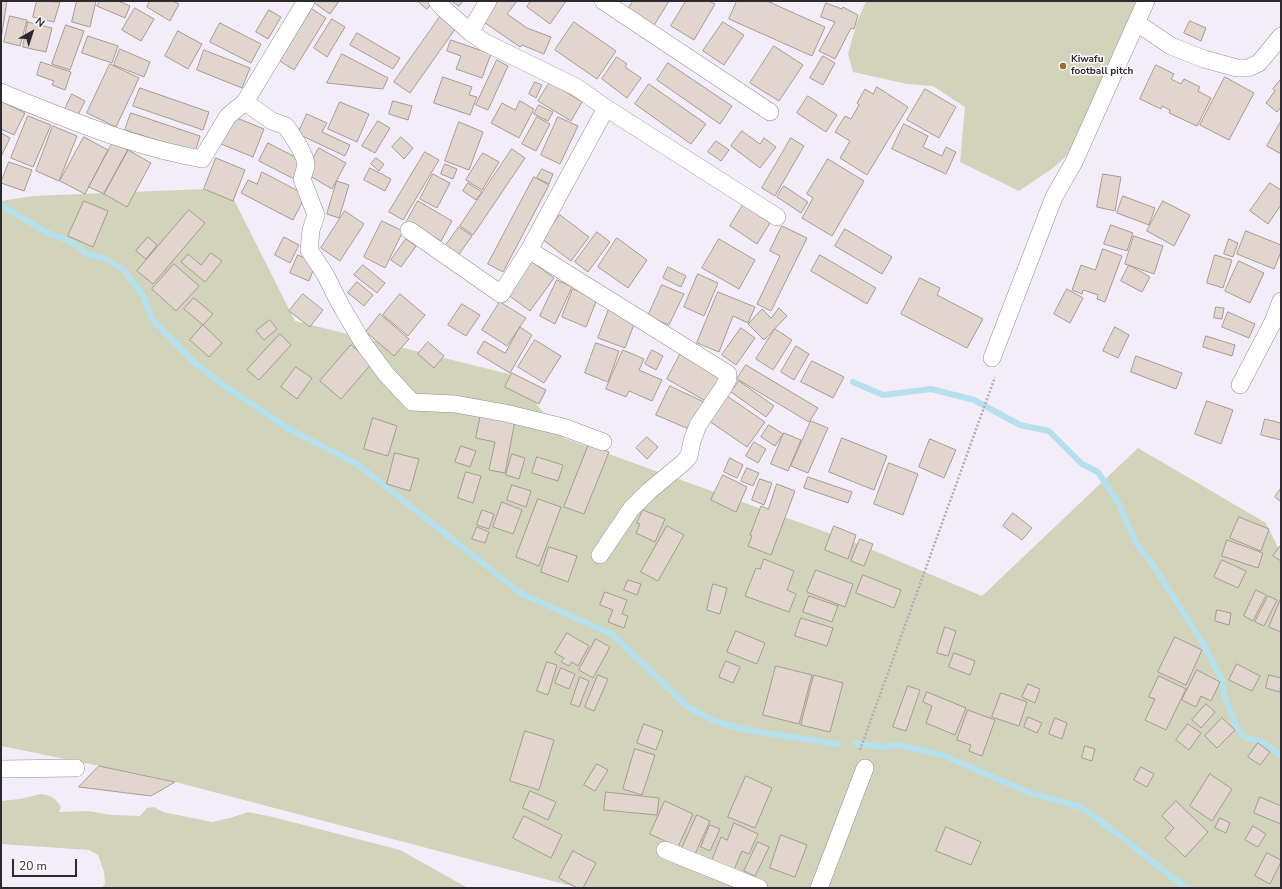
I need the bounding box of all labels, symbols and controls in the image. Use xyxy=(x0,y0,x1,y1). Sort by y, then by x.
north arrow xyxy=(12,12,52,52)
text: N xyxy=(32,14,48,31)
place label: Kiwafu football pitch xyxy=(1071,54,1133,78)
marker: Kiwafu football pitch xyxy=(1058,61,1068,71)
scale bar xyxy=(14,851,79,877)
text: 20 m xyxy=(19,858,47,874)

